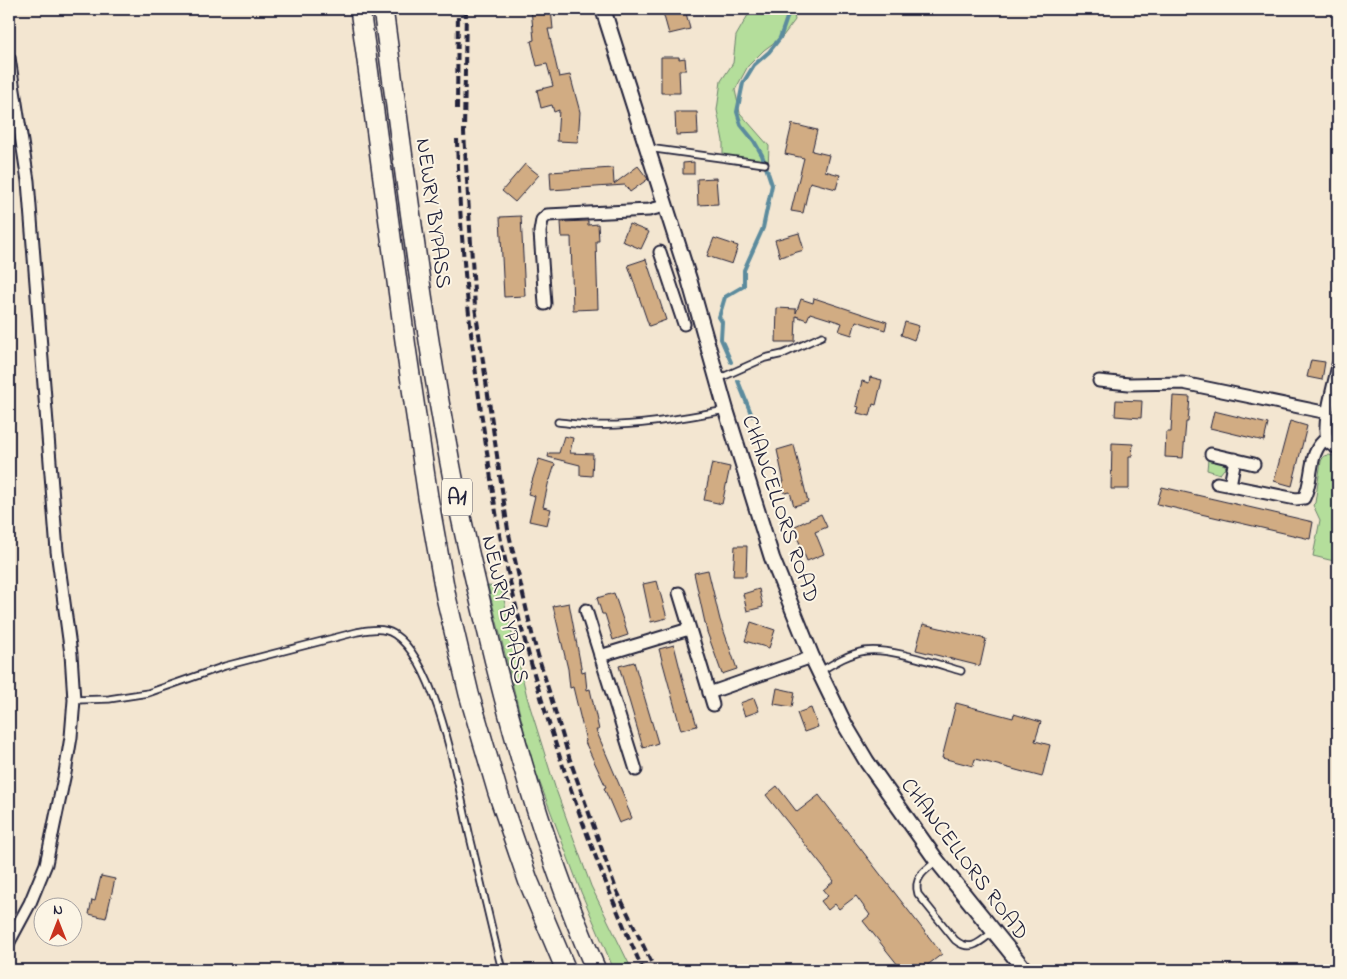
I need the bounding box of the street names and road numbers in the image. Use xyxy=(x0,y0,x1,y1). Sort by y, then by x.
street label: NEWRY BYPASS xyxy=(406,136,458,290)
street label: CHANCELLORS ROAD xyxy=(732,411,826,607)
road number: A1 xyxy=(442,478,472,516)
street label: NEWRY BYPASS xyxy=(471,532,537,687)
street label: CHANCELLORS ROAD xyxy=(892,772,1035,948)

